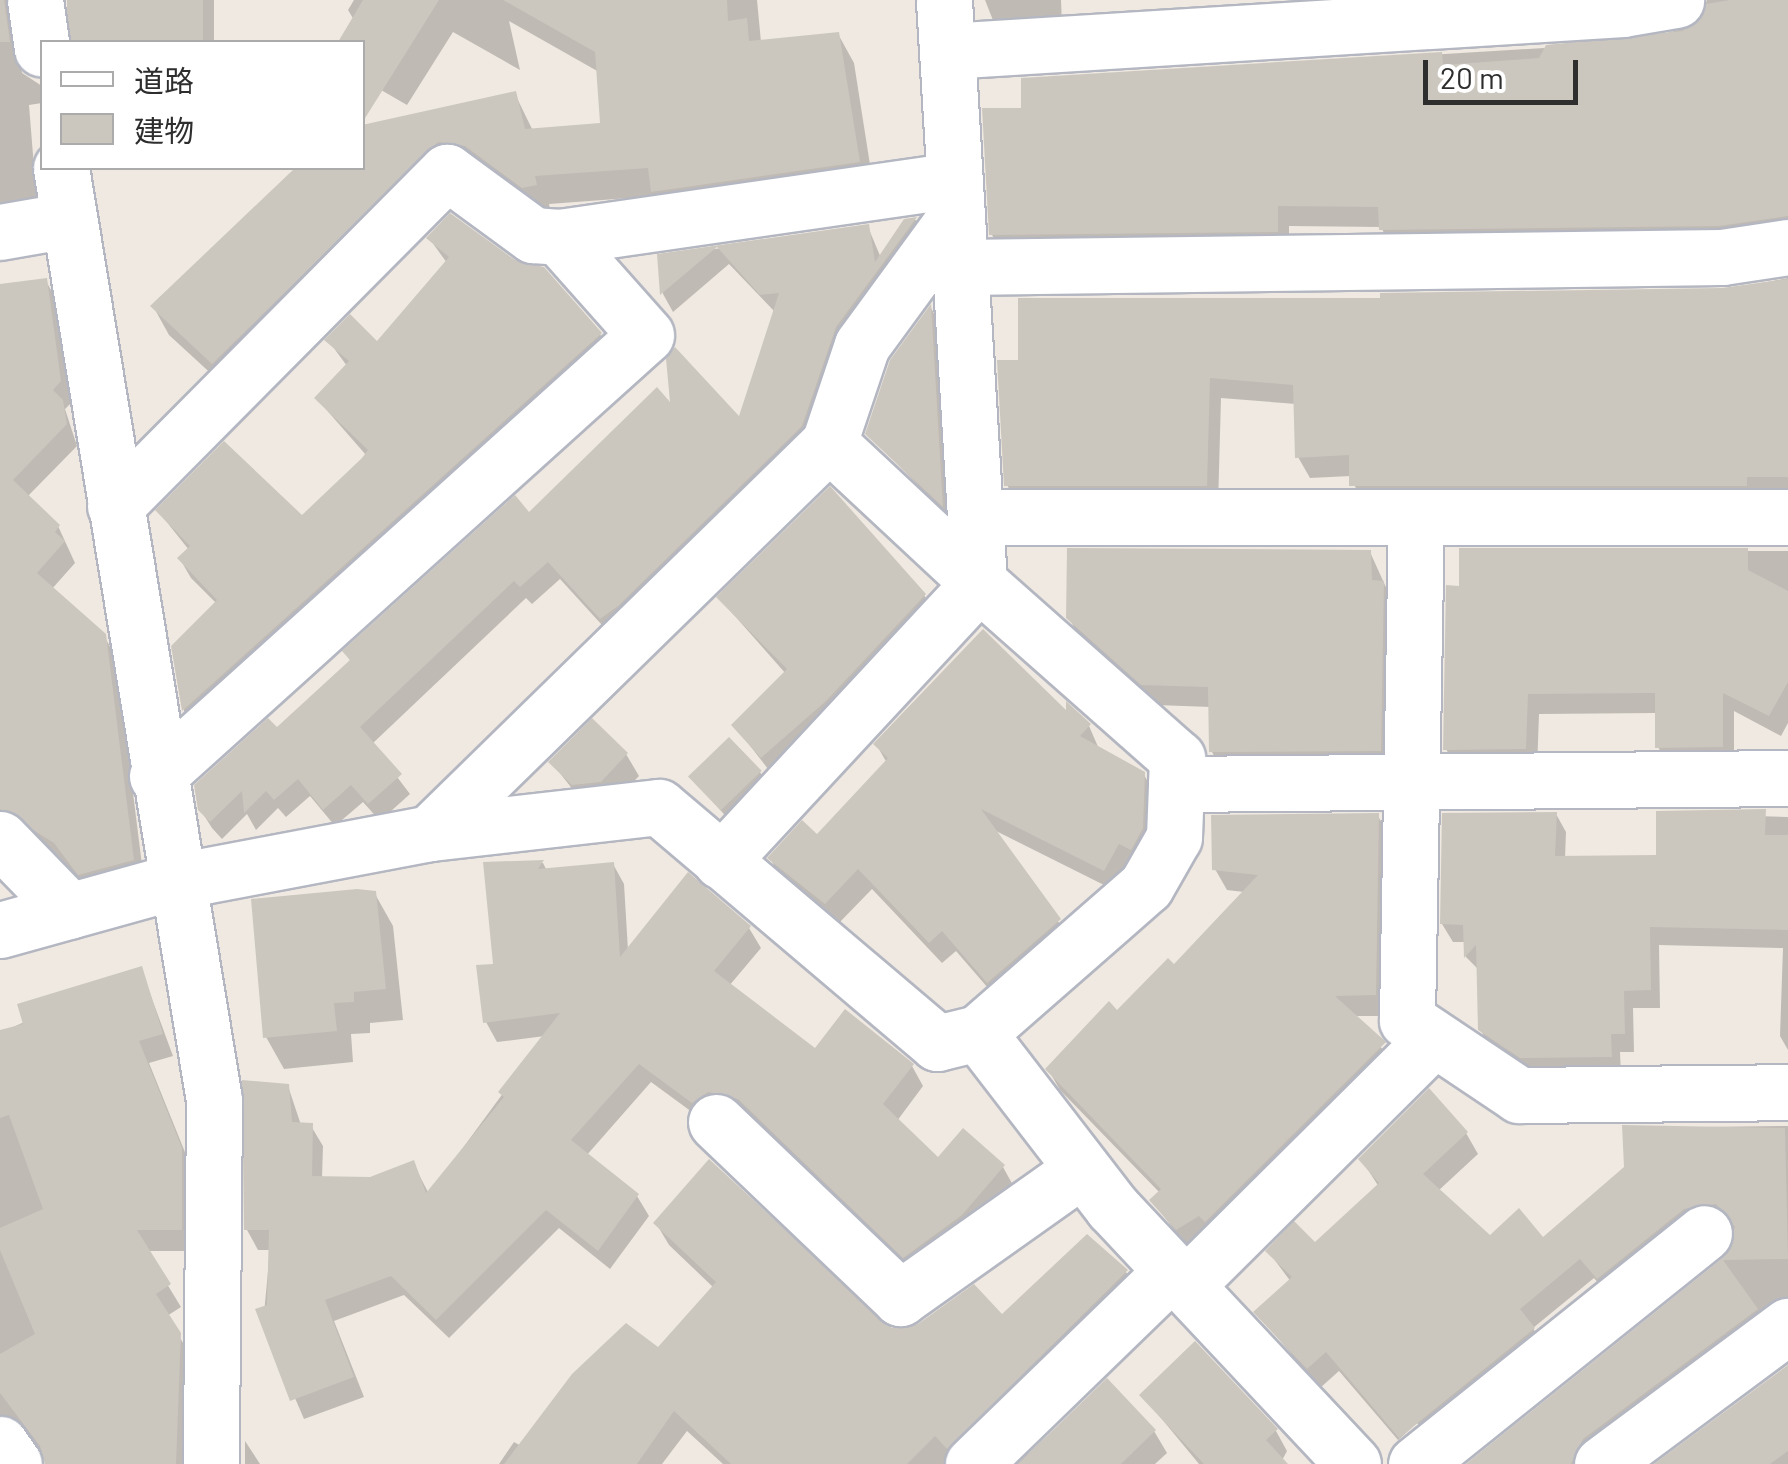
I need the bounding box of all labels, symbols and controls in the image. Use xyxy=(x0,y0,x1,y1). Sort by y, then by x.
legend xyxy=(40,40,365,170)
scale bar xyxy=(1428,40,1583,102)
text: 20 m xyxy=(1440,59,1504,95)
text: 道路 xyxy=(134,62,194,98)
text: 建物 xyxy=(134,112,194,148)

